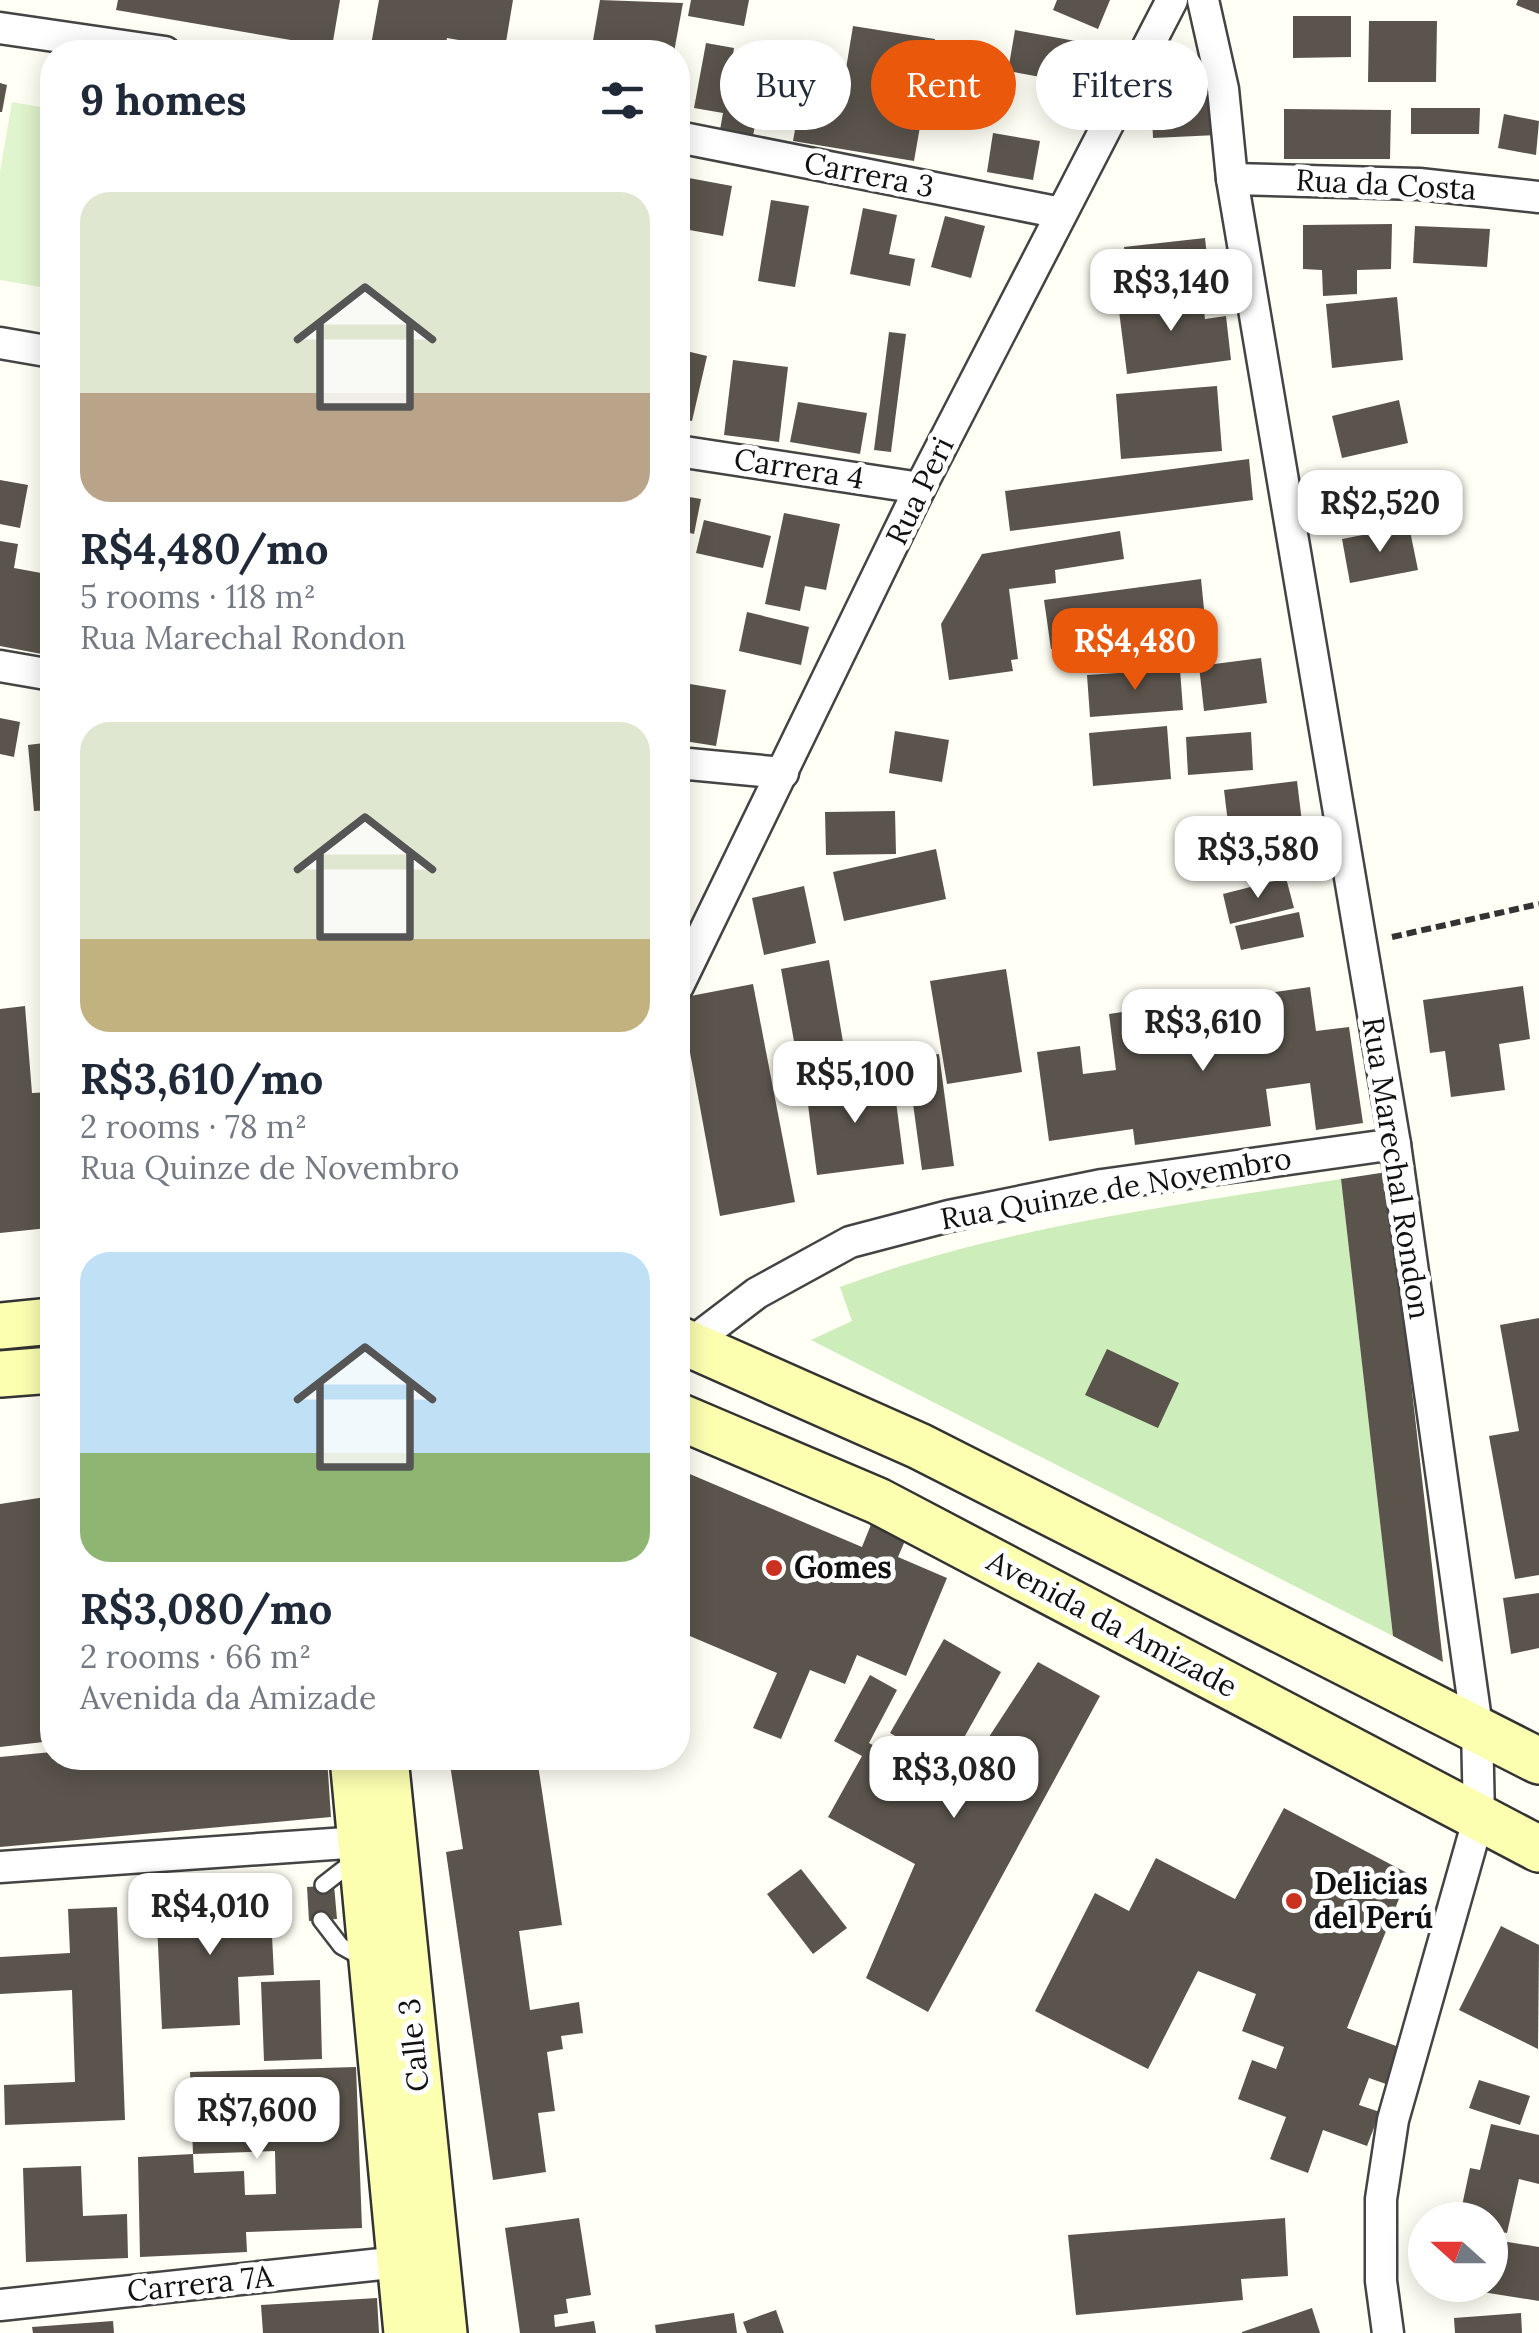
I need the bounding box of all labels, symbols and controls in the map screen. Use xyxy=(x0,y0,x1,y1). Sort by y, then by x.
chip: Buy xyxy=(720,40,851,130)
chip: Rent xyxy=(871,40,1016,130)
chip: Filters xyxy=(1036,40,1208,130)
text: 9 homes xyxy=(80,73,247,127)
icon: filters xyxy=(595,73,650,128)
street label: Carrera 3 xyxy=(801,143,937,205)
street label: Rua da Costa xyxy=(1295,160,1477,208)
pin: R$3,140 xyxy=(1079,249,1263,334)
icon: home xyxy=(275,257,455,437)
text: R$3,140 xyxy=(1112,261,1230,302)
street label: Rua Peri xyxy=(877,430,962,551)
street label: Carrera 4 xyxy=(732,439,867,497)
pin: R$2,520 xyxy=(1288,470,1472,555)
text: R$2,520 xyxy=(1320,482,1440,523)
text: R$4,480/mo xyxy=(80,522,329,576)
text: 5 rooms · 118 m² xyxy=(80,576,316,617)
pin: R$4,480 xyxy=(1043,608,1227,693)
text: Rua Marechal Rondon xyxy=(80,617,406,658)
text: R$4,480 xyxy=(1074,620,1196,661)
icon: home xyxy=(275,787,455,967)
pin: R$3,580 xyxy=(1166,816,1350,901)
text: R$3,580 xyxy=(1197,828,1319,869)
pin: R$3,610 xyxy=(1111,989,1295,1074)
text: R$3,610 xyxy=(1144,1001,1262,1042)
street label: Rua Marechal Rondon xyxy=(1354,1014,1440,1322)
pin: R$5,100 xyxy=(763,1041,947,1126)
text: R$3,610/mo xyxy=(80,1052,323,1106)
text: R$5,100 xyxy=(795,1053,915,1094)
text: 2 rooms · 78 m² xyxy=(80,1106,307,1147)
street label: Rua Quinze de Novembro xyxy=(937,1138,1294,1238)
text: Rua Quinze de Novembro xyxy=(80,1147,459,1188)
icon: home xyxy=(275,1317,455,1497)
street label: Avenida da Amizade xyxy=(980,1541,1244,1705)
place label: Gomes xyxy=(794,1548,892,1586)
marker: Gomes xyxy=(763,1557,785,1579)
text: R$3,080/mo xyxy=(80,1582,332,1636)
text: 2 rooms · 66 m² xyxy=(80,1636,311,1677)
text: Avenida da Amizade xyxy=(80,1677,376,1718)
pin: R$3,080 xyxy=(862,1736,1046,1821)
text: R$3,080 xyxy=(891,1748,1017,1789)
place label: Delicias del Perú xyxy=(1314,1864,1433,1936)
pin: R$4,010 xyxy=(118,1873,302,1958)
text: R$4,010 xyxy=(150,1885,270,1926)
marker: Delicias del Perú xyxy=(1283,1890,1305,1912)
street label: Calle 3 xyxy=(389,1997,437,2094)
pin: R$7,600 xyxy=(165,2077,349,2162)
text: R$7,600 xyxy=(197,2089,317,2130)
north arrow xyxy=(1408,2202,1508,2302)
map controls xyxy=(1408,2202,1508,2302)
street label: Carrera 7A xyxy=(125,2256,276,2310)

